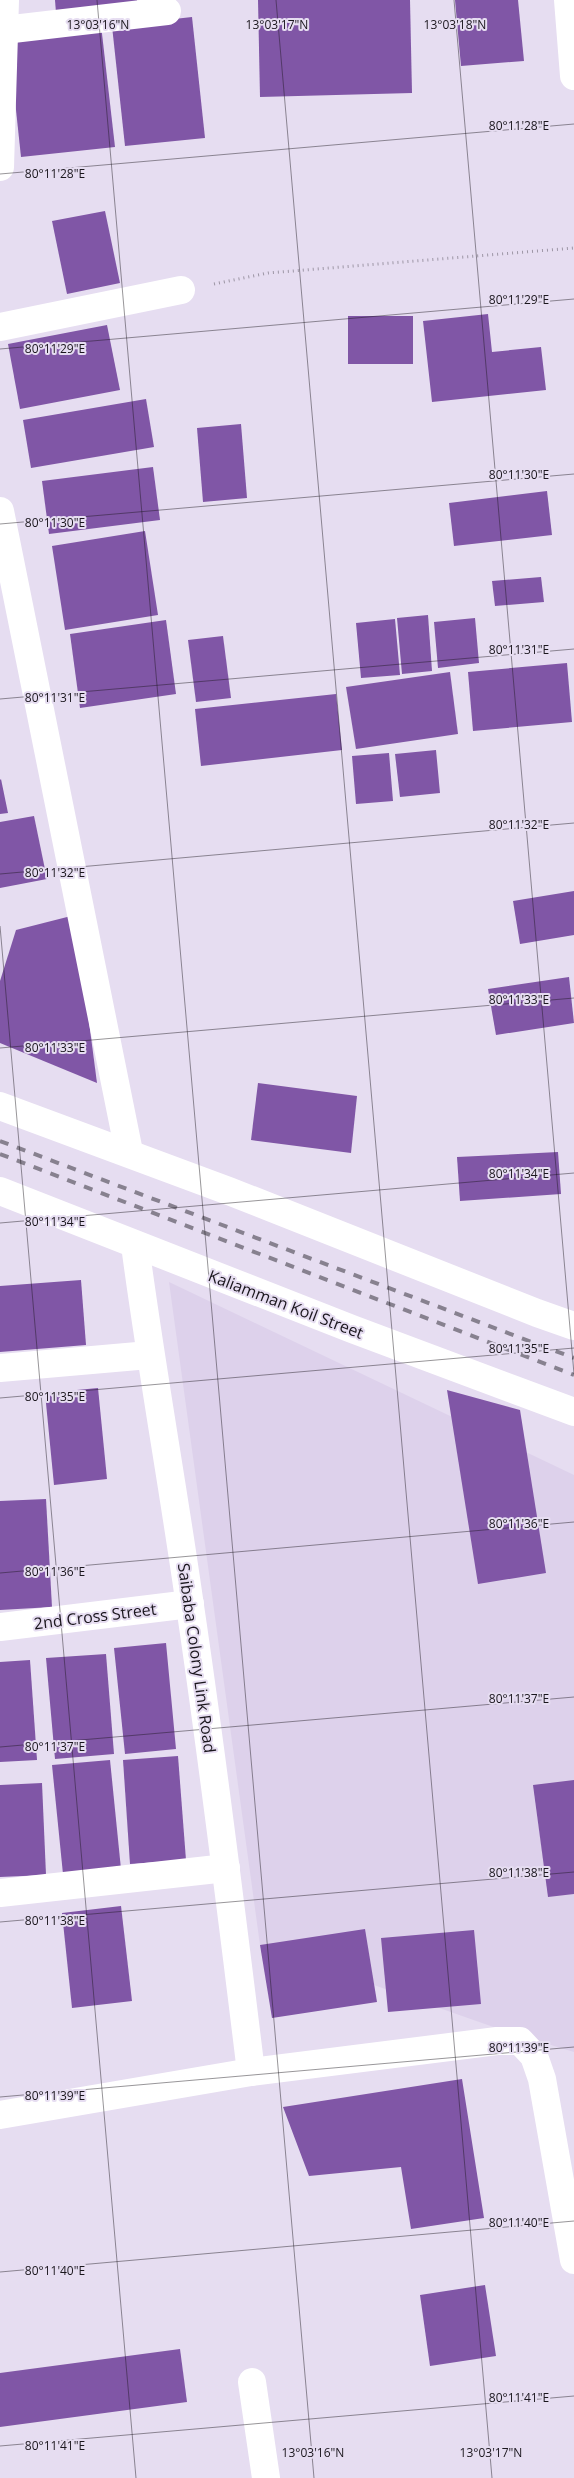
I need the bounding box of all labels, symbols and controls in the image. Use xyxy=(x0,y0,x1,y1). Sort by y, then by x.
text: 13°03'16"N xyxy=(67,16,129,33)
text: 13°03'17"N xyxy=(246,16,308,33)
text: 13°03'18"N xyxy=(424,16,486,33)
text: 80°11'28"E xyxy=(489,117,549,134)
text: 80°11'28"E xyxy=(25,165,85,182)
text: 80°11'29"E xyxy=(489,291,549,308)
text: 80°11'29"E xyxy=(25,340,85,357)
text: 80°11'30"E xyxy=(489,466,549,483)
text: 80°11'30"E xyxy=(25,514,85,531)
text: 80°11'31"E xyxy=(489,641,549,658)
text: 80°11'31"E xyxy=(25,689,85,706)
text: 80°11'32"E xyxy=(489,816,549,833)
text: 80°11'32"E xyxy=(25,864,85,881)
text: 80°11'33"E xyxy=(489,991,549,1008)
text: 80°11'33"E xyxy=(25,1039,85,1056)
text: 80°11'34"E xyxy=(489,1165,549,1182)
text: 80°11'34"E xyxy=(25,1213,85,1230)
street label: Kaliamman Koil Street xyxy=(205,1264,367,1344)
text: 80°11'35"E xyxy=(489,1340,549,1357)
text: 80°11'35"E xyxy=(25,1388,85,1405)
text: 80°11'36"E xyxy=(489,1515,549,1532)
street label: Saibaba Colony Link Road xyxy=(173,1562,221,1754)
text: 80°11'36"E xyxy=(25,1563,85,1580)
street label: 2nd Cross Street xyxy=(32,1598,158,1634)
text: 80°11'37"E xyxy=(489,1690,549,1707)
text: 80°11'37"E xyxy=(25,1738,85,1755)
text: 80°11'38"E xyxy=(489,1864,549,1881)
text: 80°11'38"E xyxy=(25,1912,85,1929)
text: 80°11'39"E xyxy=(489,2039,549,2056)
text: 80°11'39"E xyxy=(25,2087,85,2104)
text: 80°11'40"E xyxy=(489,2214,549,2231)
text: 80°11'40"E xyxy=(25,2262,85,2279)
text: 80°11'41"E xyxy=(489,2389,549,2406)
text: 80°11'41"E xyxy=(25,2437,85,2454)
text: 13°03'16"N xyxy=(282,2444,344,2461)
text: 13°03'17"N xyxy=(460,2444,522,2461)

